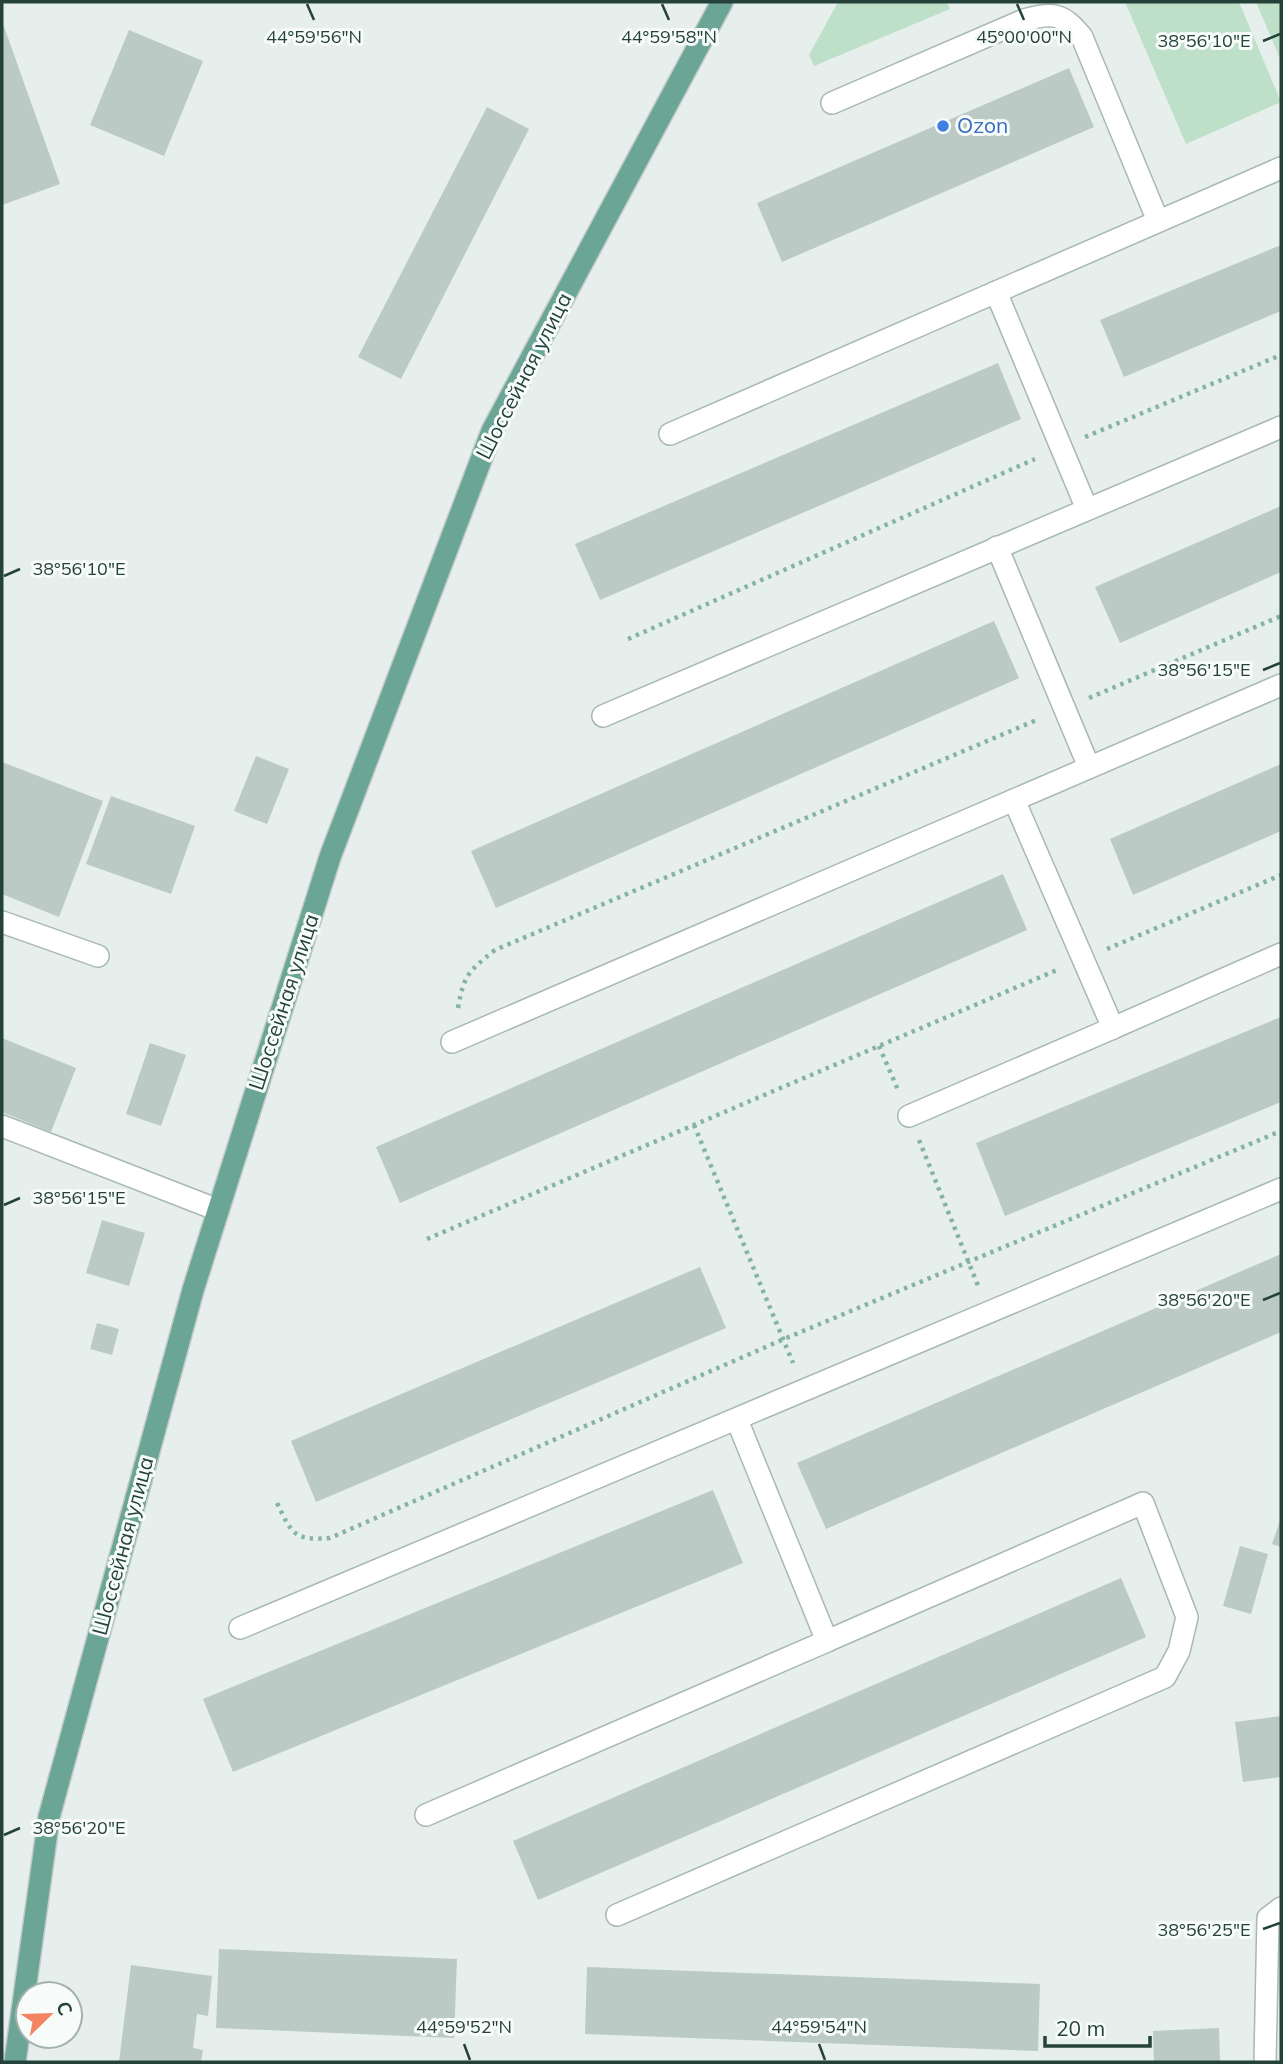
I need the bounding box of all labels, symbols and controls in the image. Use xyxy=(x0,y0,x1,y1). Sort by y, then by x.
text: 44°59'56"N xyxy=(266,25,362,48)
text: 44°59'58"N xyxy=(621,25,717,48)
text: 45°00'00"N xyxy=(976,25,1072,48)
text: 38°56'10"E xyxy=(1157,29,1251,52)
place label: Ozon xyxy=(957,112,1008,138)
marker: Ozon xyxy=(935,118,951,134)
street label: Шоссейная улица xyxy=(470,288,576,463)
text: 38°56'10"E xyxy=(32,557,126,580)
text: 38°56'15"E xyxy=(1157,658,1251,681)
street label: Шоссейная улица xyxy=(242,910,324,1093)
text: 38°56'15"E xyxy=(32,1186,126,1209)
text: 38°56'20"E xyxy=(1157,1288,1251,1311)
street label: Шоссейная улица xyxy=(86,1454,158,1638)
text: 38°56'20"E xyxy=(32,1816,126,1839)
text: 38°56'25"E xyxy=(1157,1918,1251,1941)
north arrow xyxy=(14,1980,84,2050)
text: С xyxy=(51,1998,78,2019)
scale bar xyxy=(1045,2004,1150,2048)
text: 44°59'52"N xyxy=(416,2015,512,2038)
text: 44°59'54"N xyxy=(771,2015,867,2038)
text: 20 m xyxy=(1056,2015,1105,2041)

